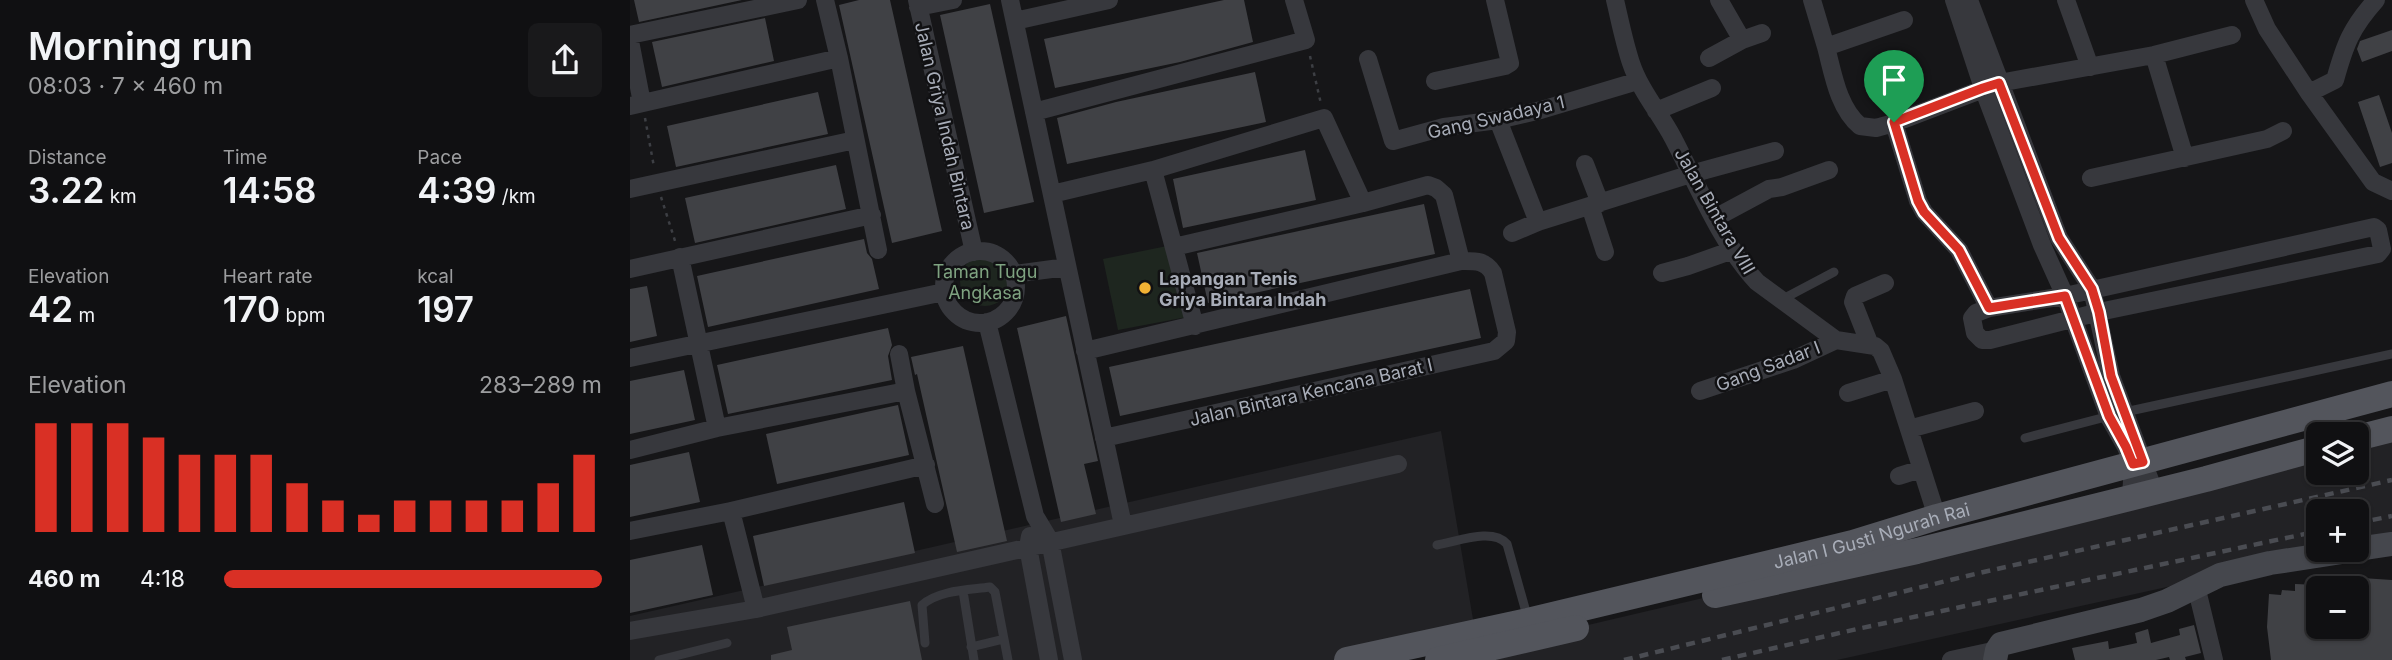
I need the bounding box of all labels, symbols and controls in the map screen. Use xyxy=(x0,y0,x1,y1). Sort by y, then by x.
street label: Jalan Griya Indah Bintara xyxy=(911,20,979,232)
text: Morning run xyxy=(28,23,253,69)
button: share xyxy=(528,23,602,97)
pin xyxy=(1864,50,1924,122)
icon: arrive xyxy=(1875,61,1913,99)
text: 08:03 · 7 × 460 m xyxy=(28,72,223,100)
street label: Gang Swadaya 1 xyxy=(1425,91,1567,143)
street label: Jalan Bintara VIII xyxy=(1670,144,1760,278)
text: Distance xyxy=(28,146,106,169)
text: Time xyxy=(223,146,267,169)
text: Pace xyxy=(417,146,462,169)
text: 3.22 xyxy=(28,169,104,211)
text: 14:58 xyxy=(223,169,316,211)
text: 4:39 xyxy=(417,169,496,211)
text: km xyxy=(104,185,137,208)
text: /km xyxy=(496,185,536,208)
park label: Taman Tugu Angkasa xyxy=(933,261,1037,303)
text: Elevation xyxy=(28,265,109,288)
text: Heart rate xyxy=(223,265,313,288)
text: kcal xyxy=(417,265,454,288)
place label: Lapangan Tenis Griya Bintara Indah xyxy=(1159,268,1326,310)
marker: Lapangan Tenis Griya Bintara Indah xyxy=(1137,280,1153,296)
text: 42 xyxy=(28,288,73,330)
text: 170 xyxy=(223,288,280,330)
text: 197 xyxy=(417,288,474,330)
text: m xyxy=(73,304,95,327)
text: bpm xyxy=(280,304,325,327)
street label: Gang Sadar I xyxy=(1713,337,1823,395)
street label: Jalan Bintara Kencana Barat I xyxy=(1187,354,1435,430)
text: Elevation xyxy=(28,371,127,399)
text: 283–289 m xyxy=(479,371,602,399)
map controls xyxy=(2306,422,2369,639)
button: layers xyxy=(2306,422,2369,485)
street label: Jalan I Gusti Ngurah Rai xyxy=(1771,498,1972,572)
button: + xyxy=(2306,499,2369,562)
text: 460 m xyxy=(28,565,100,593)
text: 4:18 xyxy=(140,565,185,593)
button: − xyxy=(2306,576,2369,639)

